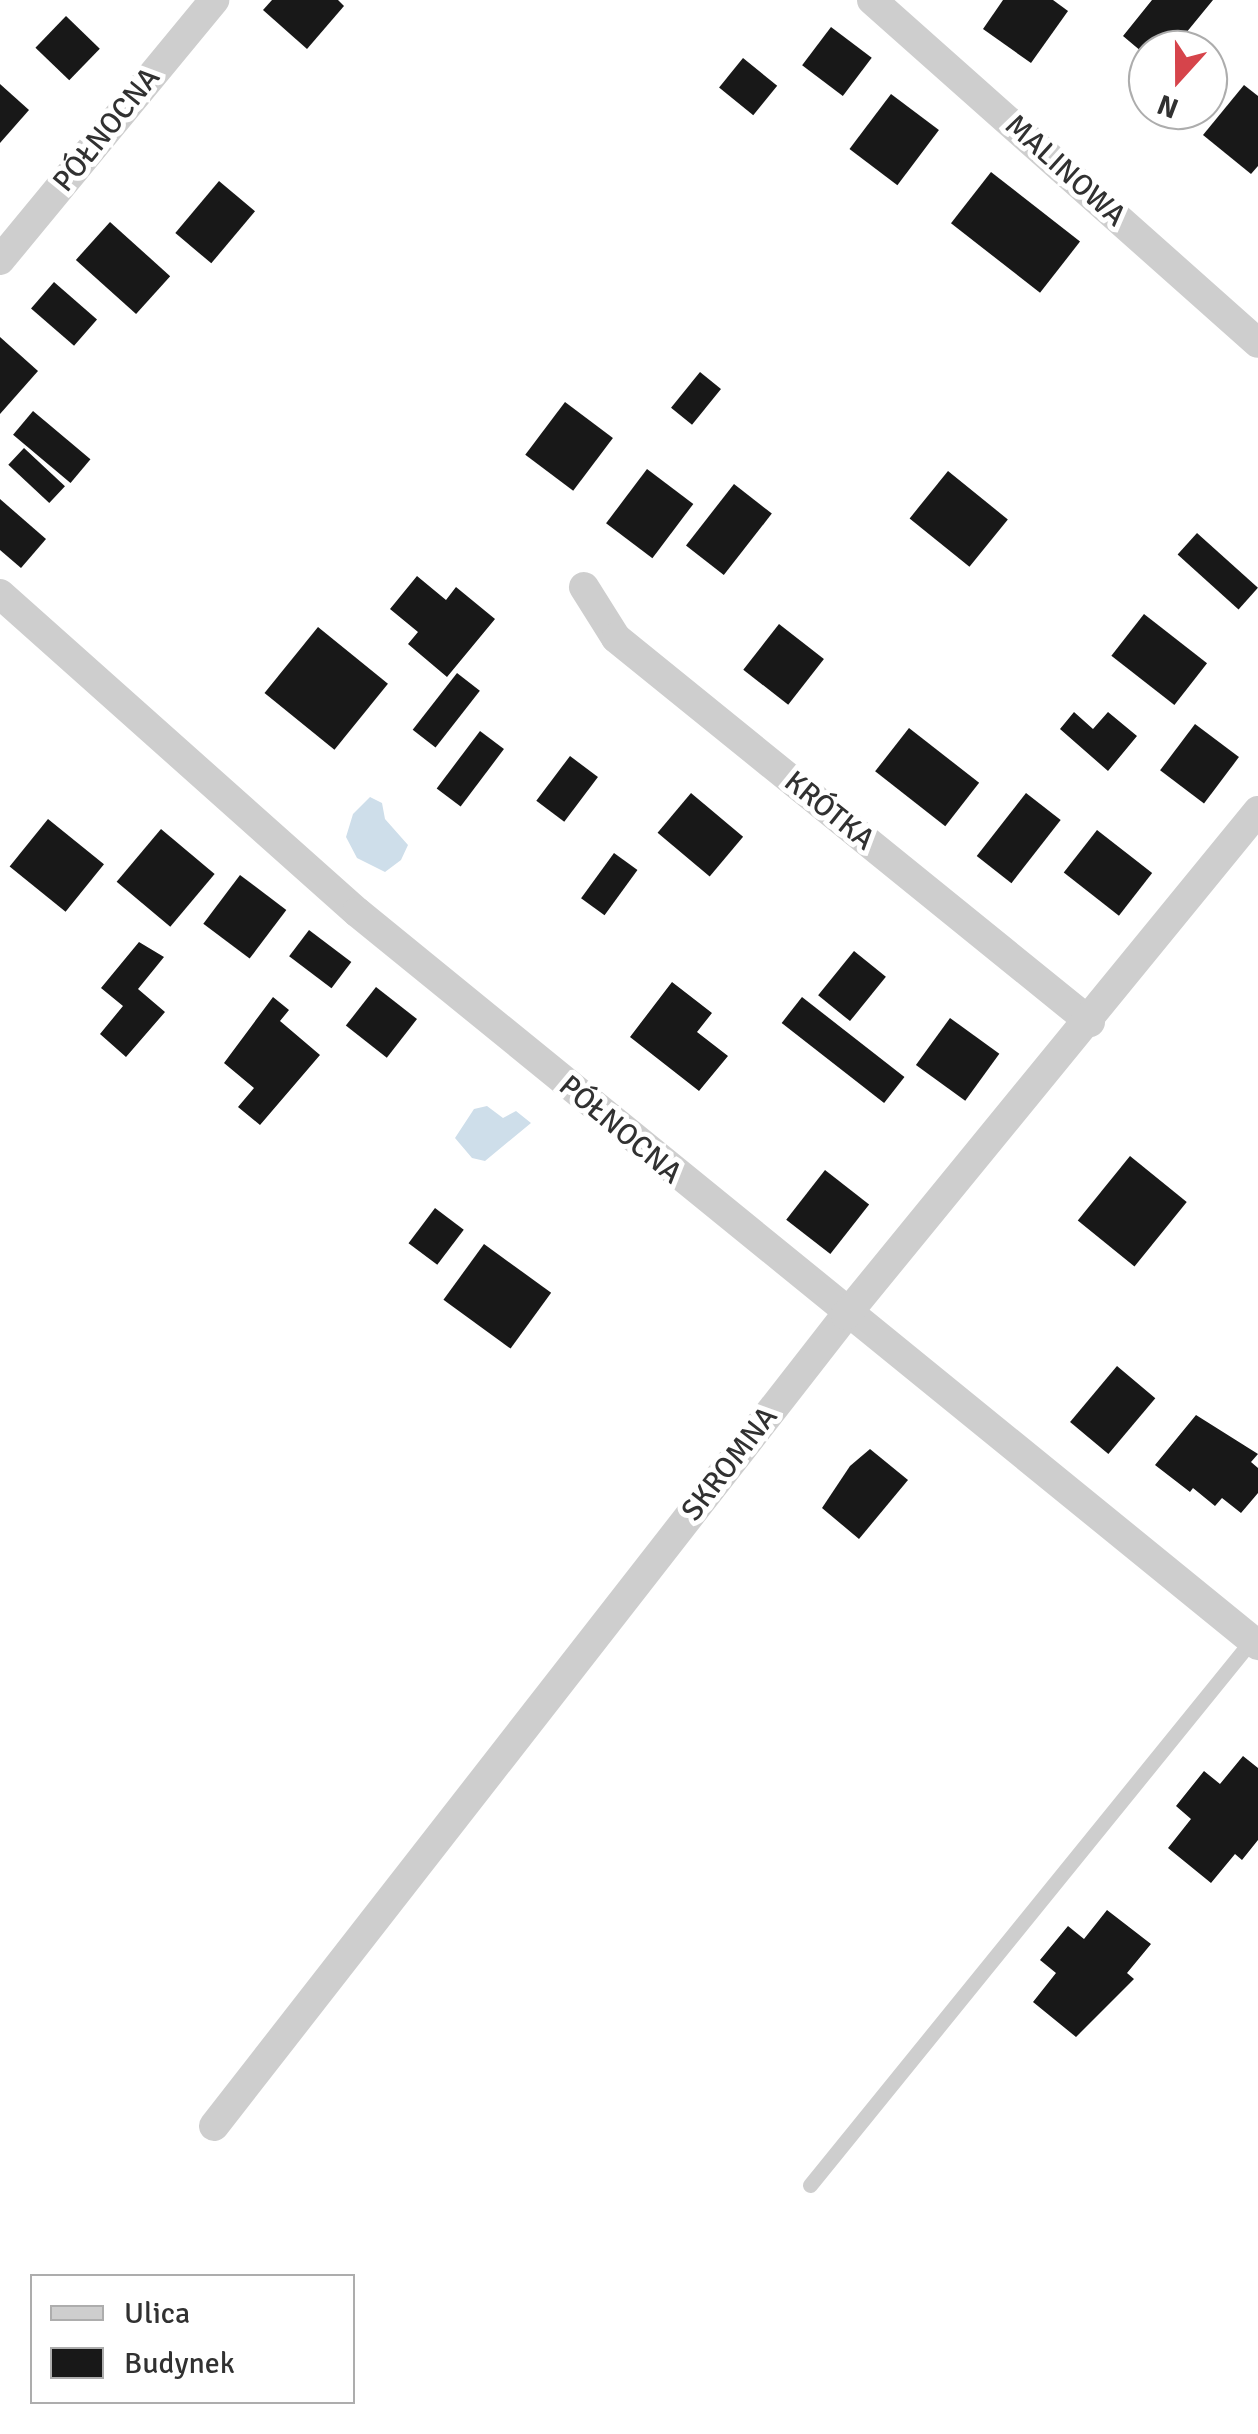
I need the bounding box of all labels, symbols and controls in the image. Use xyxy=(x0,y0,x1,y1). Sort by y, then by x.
north arrow xyxy=(1128,30,1228,130)
street label: PÓŁNOCNA xyxy=(46,61,168,199)
text: N xyxy=(1153,87,1183,126)
street label: MALINOWA xyxy=(997,108,1133,234)
street label: KRÓTKA xyxy=(777,764,881,858)
street label: PÓŁNOCNA xyxy=(551,1068,689,1192)
street label: SKROMNA xyxy=(674,1400,786,1528)
legend xyxy=(30,2274,355,2404)
text: Ulica xyxy=(124,2295,190,2332)
text: Budynek xyxy=(124,2345,235,2382)

